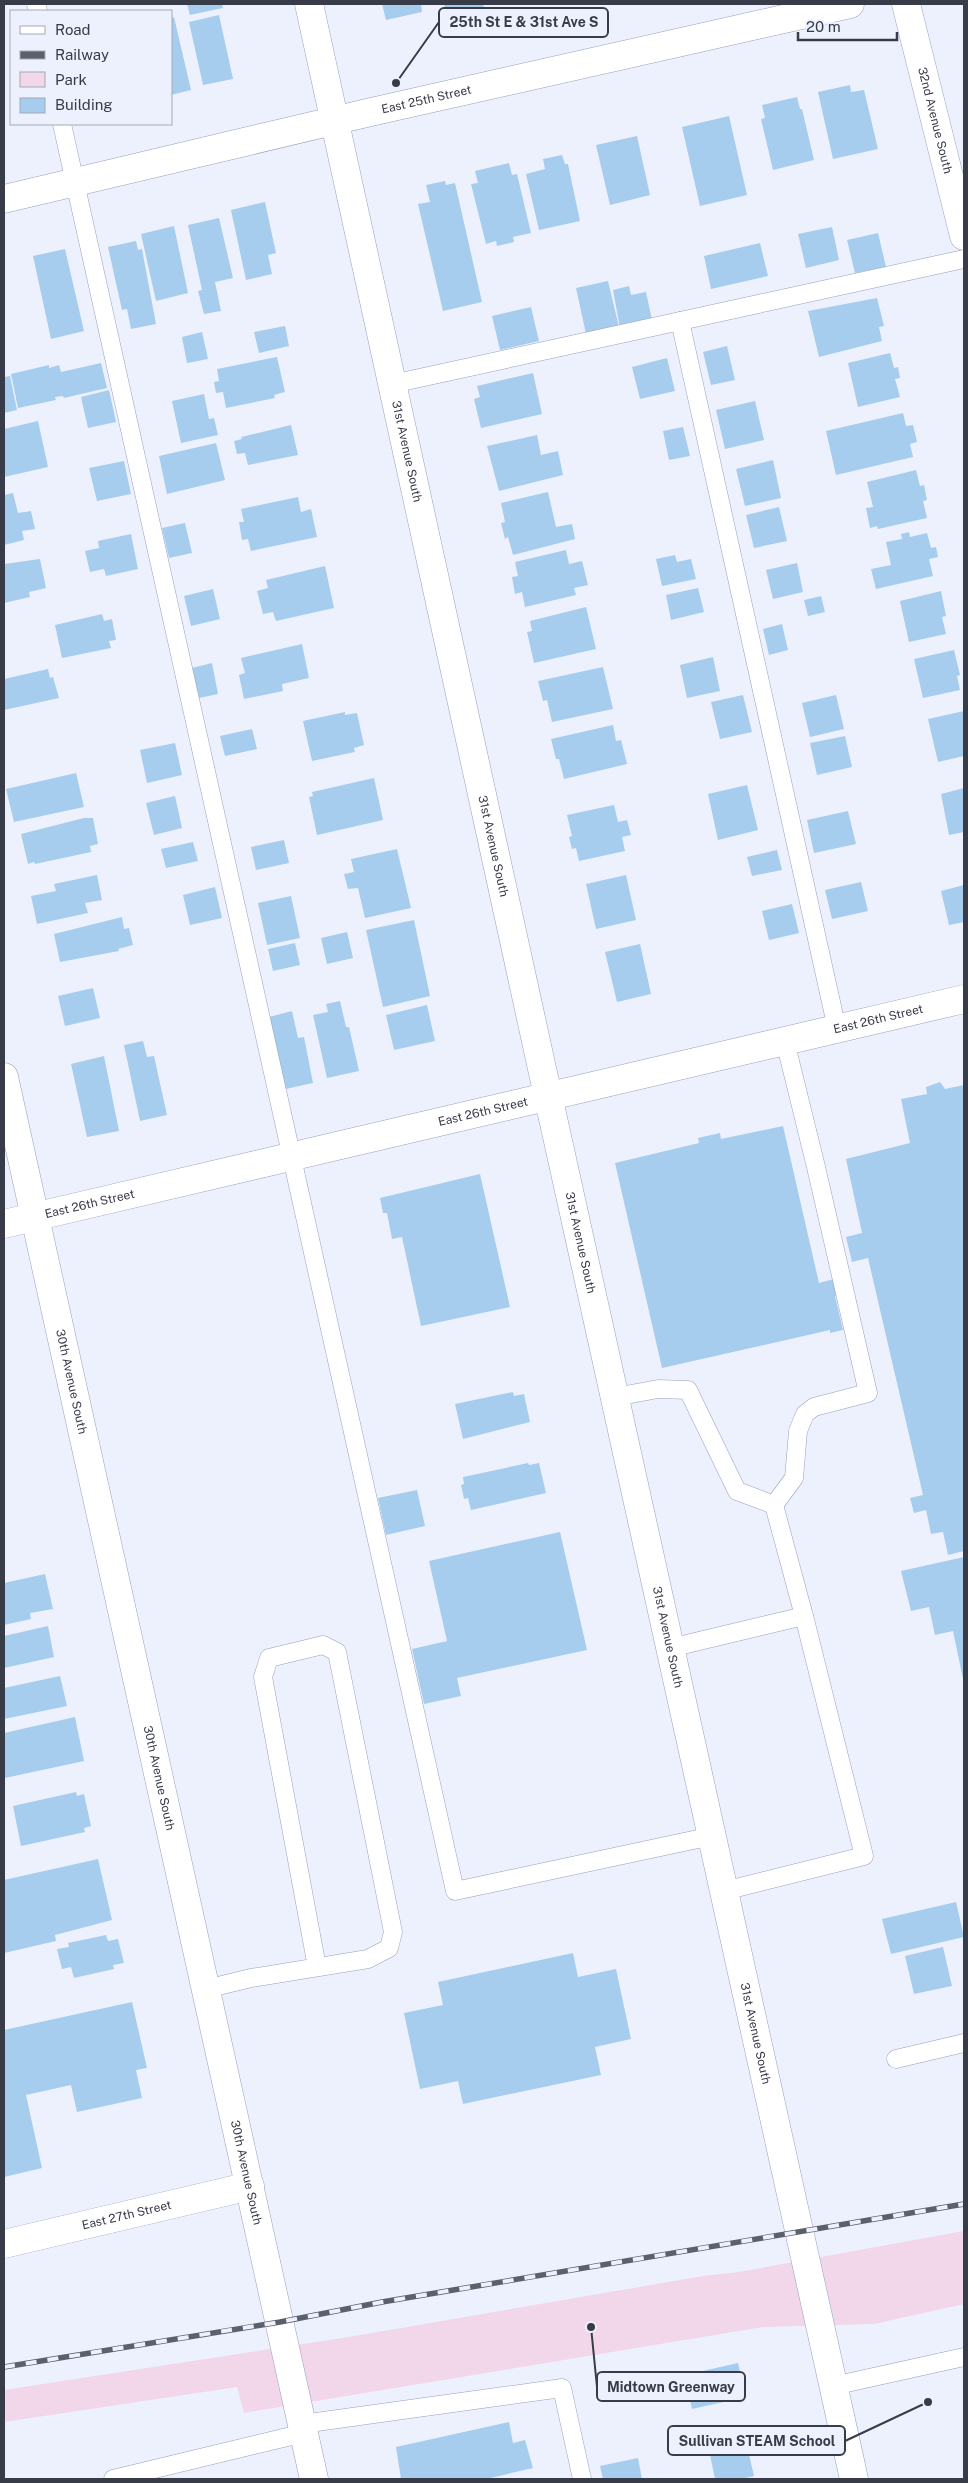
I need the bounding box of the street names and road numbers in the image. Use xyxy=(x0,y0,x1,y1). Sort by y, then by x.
street label: 32nd Avenue South xyxy=(915,66,955,175)
street label: East 25th Street xyxy=(380,82,473,116)
street label: 31st Avenue South xyxy=(389,399,425,504)
street label: 31st Avenue South xyxy=(475,794,511,898)
street label: East 26th Street xyxy=(832,1002,925,1036)
street label: East 26th Street xyxy=(437,1094,530,1129)
street label: East 26th Street xyxy=(43,1187,136,1221)
street label: 31st Avenue South xyxy=(562,1191,599,1295)
street label: 30th Avenue South xyxy=(53,1328,90,1435)
street label: 31st Avenue South xyxy=(650,1585,686,1689)
street label: 30th Avenue South xyxy=(141,1724,177,1832)
street label: 31st Avenue South xyxy=(737,1981,773,2086)
street label: 30th Avenue South xyxy=(228,2119,265,2226)
street label: East 27th Street xyxy=(81,2198,173,2232)

